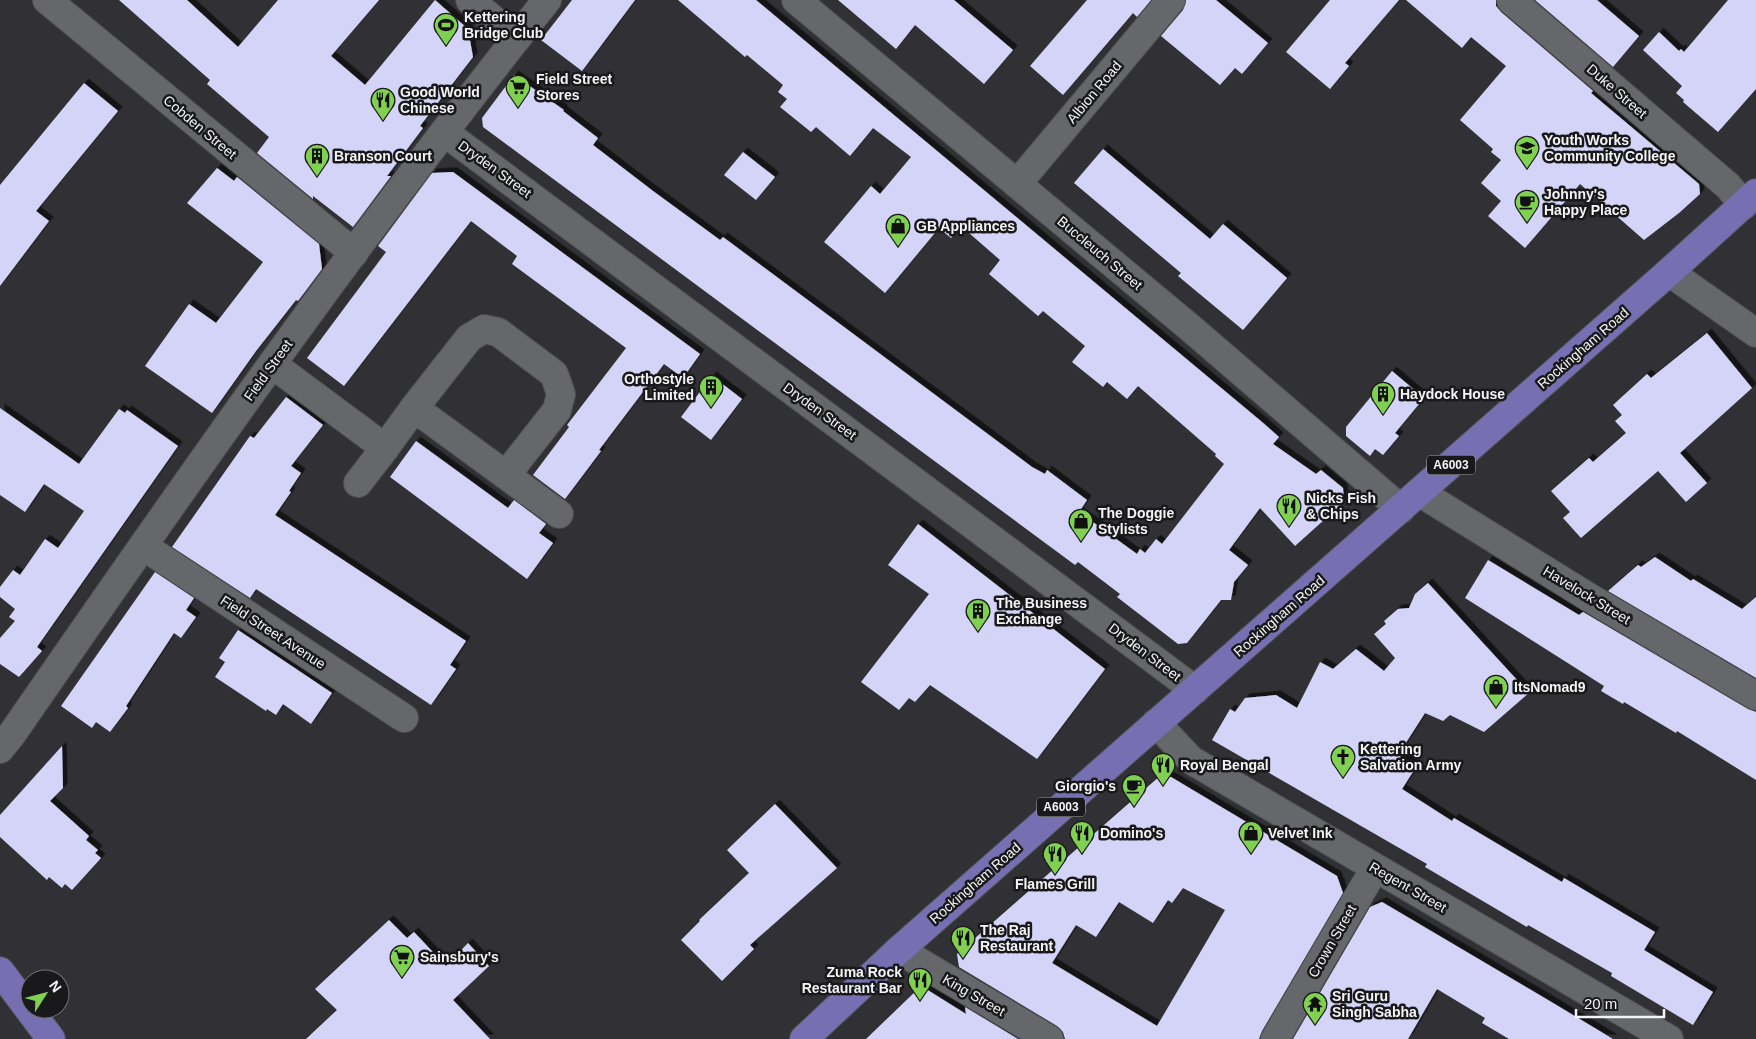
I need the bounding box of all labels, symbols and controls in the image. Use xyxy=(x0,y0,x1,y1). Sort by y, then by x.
place label: Kettering Bridge Club xyxy=(464,9,543,41)
sports icon: Kettering Bridge Club xyxy=(433,12,459,46)
street label: Albion Road xyxy=(1063,58,1125,126)
street label: Duke Street xyxy=(1584,61,1650,121)
place label: Field Street Stores xyxy=(536,71,613,103)
supermarket icon: Field Street Stores xyxy=(505,74,531,108)
place label: Good World Chinese xyxy=(400,84,480,116)
restaurant icon: Good World Chinese xyxy=(370,87,396,121)
street label: Cobden Street xyxy=(160,92,240,162)
place label: Youth Works Community College xyxy=(1544,132,1676,164)
school or university icon: Youth Works Community College xyxy=(1514,135,1540,169)
street label: Dryden Street xyxy=(455,137,535,201)
building icon: Branson Court xyxy=(304,143,330,177)
place label: Branson Court xyxy=(334,148,432,164)
place label: Johnny's Happy Place xyxy=(1544,186,1627,218)
cafe icon: Johnny's Happy Place xyxy=(1514,189,1540,223)
shop icon: GB Appliances xyxy=(885,213,911,247)
street label: Buccleuch Street xyxy=(1054,213,1146,293)
place label: GB Appliances xyxy=(916,218,1015,234)
street label: Rockingham Road xyxy=(1534,304,1632,392)
street label: Field Street xyxy=(240,336,296,404)
place label: Orthostyle Limited xyxy=(624,371,694,403)
building icon: Orthostyle Limited xyxy=(698,374,724,408)
street label: Dryden Street xyxy=(780,379,860,443)
building icon: Haydock House xyxy=(1370,381,1396,415)
place label: Haydock House xyxy=(1400,386,1505,402)
road number: A6003 xyxy=(1427,456,1475,474)
place label: Nicks Fish & Chips xyxy=(1306,490,1376,522)
restaurant icon: Nicks Fish & Chips xyxy=(1276,493,1302,527)
place label: The Doggie Stylists xyxy=(1098,505,1174,537)
shop icon: The Doggie Stylists xyxy=(1068,508,1094,542)
street label: Havelock Street xyxy=(1541,563,1634,627)
street label: Rockingham Road xyxy=(1230,572,1328,660)
street label: Field Street Avenue xyxy=(218,592,329,672)
place label: The Business Exchange xyxy=(996,595,1087,627)
building icon: The Business Exchange xyxy=(965,598,991,632)
street label: Dryden Street xyxy=(1106,620,1184,684)
shop icon: ItsNomad9 xyxy=(1483,674,1509,708)
place label: ItsNomad9 xyxy=(1514,679,1586,695)
place label: Kettering Salvation Army xyxy=(1360,741,1462,773)
church icon: Kettering Salvation Army xyxy=(1330,744,1356,778)
restaurant icon: Royal Bengal xyxy=(1150,752,1176,786)
place label: Royal Bengal xyxy=(1180,757,1269,773)
cafe icon: Giorgio's xyxy=(1121,773,1147,807)
place label: Giorgio's xyxy=(1055,778,1116,794)
road number: A6003 xyxy=(1037,798,1085,816)
restaurant icon: Domino's xyxy=(1069,820,1095,854)
shop icon: Velvet Ink xyxy=(1238,820,1264,854)
place label: Domino's xyxy=(1100,825,1163,841)
place label: Velvet Ink xyxy=(1268,825,1333,841)
street label: Rockingham Road xyxy=(926,839,1024,927)
restaurant icon: Flames Grill xyxy=(1042,841,1068,875)
street label: Regent Street xyxy=(1367,858,1449,916)
place label: Flames Grill xyxy=(1015,876,1095,892)
street label: Crown Street xyxy=(1305,902,1359,980)
place label: The Raj Restaurant xyxy=(980,922,1053,954)
restaurant icon: The Raj Restaurant xyxy=(950,925,976,959)
supermarket icon: Sainsbury's xyxy=(389,944,415,978)
place label: Sainsbury's xyxy=(420,949,499,965)
place label: Zuma Rock Restaurant Bar xyxy=(802,964,903,996)
restaurant icon: Zuma Rock Restaurant Bar xyxy=(907,967,933,1001)
north arrow xyxy=(20,969,70,1019)
street label: King Street xyxy=(940,971,1008,1019)
text: N xyxy=(46,978,65,995)
scale bar xyxy=(1576,986,1664,1018)
place label: Sri Guru Singh Sabha xyxy=(1332,988,1417,1020)
temple icon: Sri Guru Singh Sabha xyxy=(1302,991,1328,1025)
text: 20 m xyxy=(1584,995,1617,1012)

